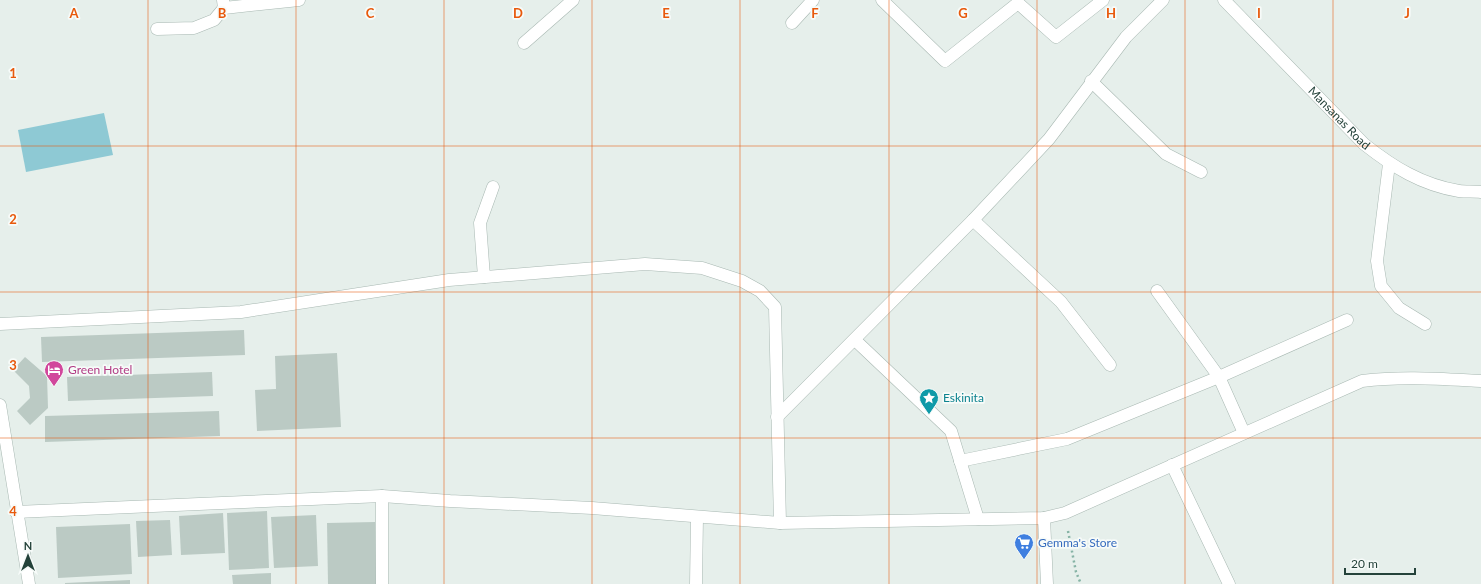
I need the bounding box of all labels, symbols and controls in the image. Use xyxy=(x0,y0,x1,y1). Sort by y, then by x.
text: A xyxy=(68,5,79,21)
text: B xyxy=(218,5,227,21)
text: C xyxy=(366,5,375,21)
text: D xyxy=(513,5,523,21)
text: E xyxy=(662,5,670,21)
text: F xyxy=(811,5,819,21)
text: G xyxy=(958,5,968,21)
text: H xyxy=(1106,5,1116,21)
text: I xyxy=(1257,5,1261,21)
text: J xyxy=(1404,5,1410,21)
text: 1 xyxy=(9,65,17,81)
street label: Mansanas Road xyxy=(1305,83,1373,153)
text: 2 xyxy=(9,211,17,227)
text: 3 xyxy=(9,357,17,373)
hotel icon: Green Hotel xyxy=(43,359,65,387)
place label: Green Hotel xyxy=(68,362,132,377)
place icon: Eskinita xyxy=(918,387,940,415)
place label: Eskinita xyxy=(943,390,984,405)
text: 4 xyxy=(9,503,17,519)
supermarket icon: Gemma's Store xyxy=(1013,532,1035,560)
place label: Gemma's Store xyxy=(1038,535,1117,550)
north arrow xyxy=(8,536,48,576)
text: N xyxy=(24,539,32,552)
scale bar xyxy=(1345,550,1415,576)
text: 20 m xyxy=(1351,556,1378,571)

